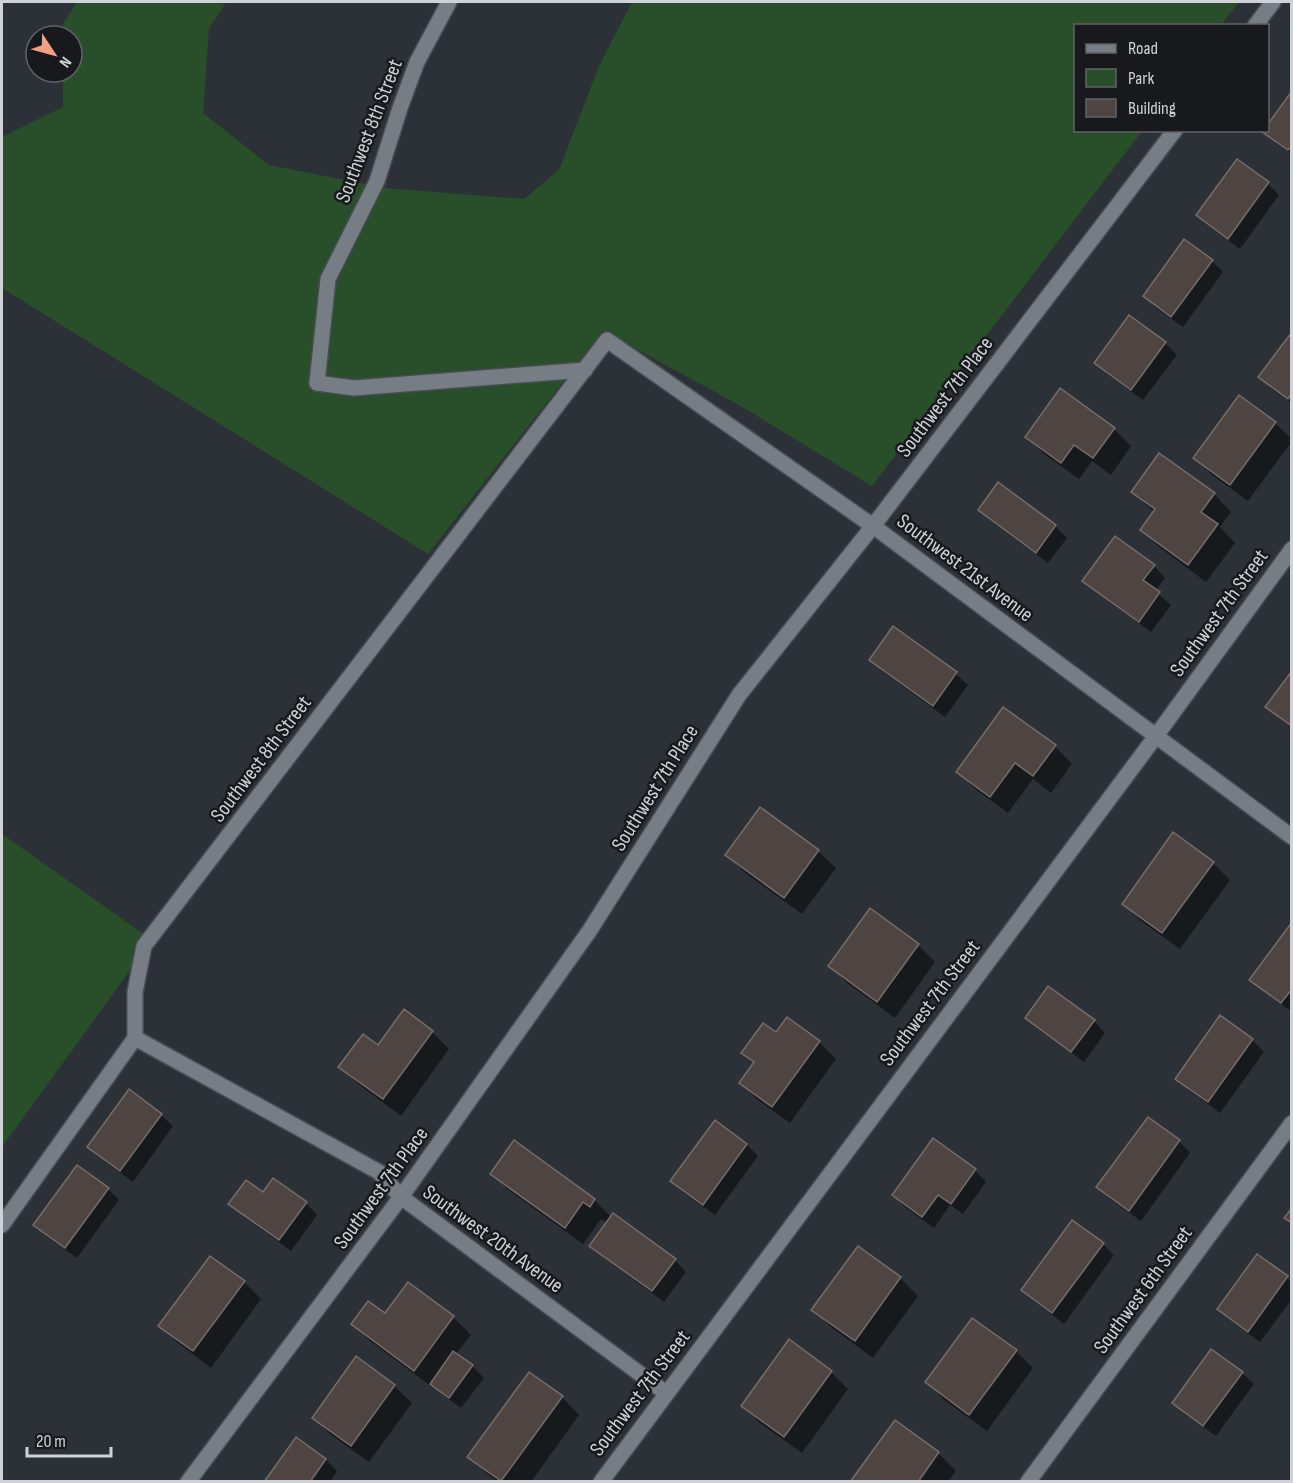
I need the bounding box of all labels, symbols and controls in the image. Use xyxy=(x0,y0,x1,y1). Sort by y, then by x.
north arrow xyxy=(24,24,84,84)
legend xyxy=(1074,24,1269,132)
text: Road xyxy=(1128,38,1158,59)
text: N xyxy=(55,53,75,71)
street label: Southwest 8th Street xyxy=(330,56,408,206)
text: Park xyxy=(1128,68,1154,89)
text: Building xyxy=(1128,98,1176,119)
street label: Southwest 7th Place xyxy=(892,332,998,462)
street label: Southwest 21st Avenue xyxy=(892,509,1038,627)
street label: Southwest 7th Street xyxy=(1165,545,1273,681)
street label: Southwest 8th Street xyxy=(205,691,317,827)
street label: Southwest 7th Place xyxy=(606,720,704,856)
street label: Southwest 7th Street xyxy=(875,935,985,1071)
street label: Southwest 7th Place xyxy=(328,1122,434,1254)
street label: Southwest 20th Avenue xyxy=(418,1180,568,1298)
street label: Southwest 6th Street xyxy=(1088,1221,1198,1359)
street label: Southwest 7th Street xyxy=(585,1325,695,1461)
scale bar xyxy=(27,1420,111,1458)
text: 20 m xyxy=(36,1431,66,1452)

